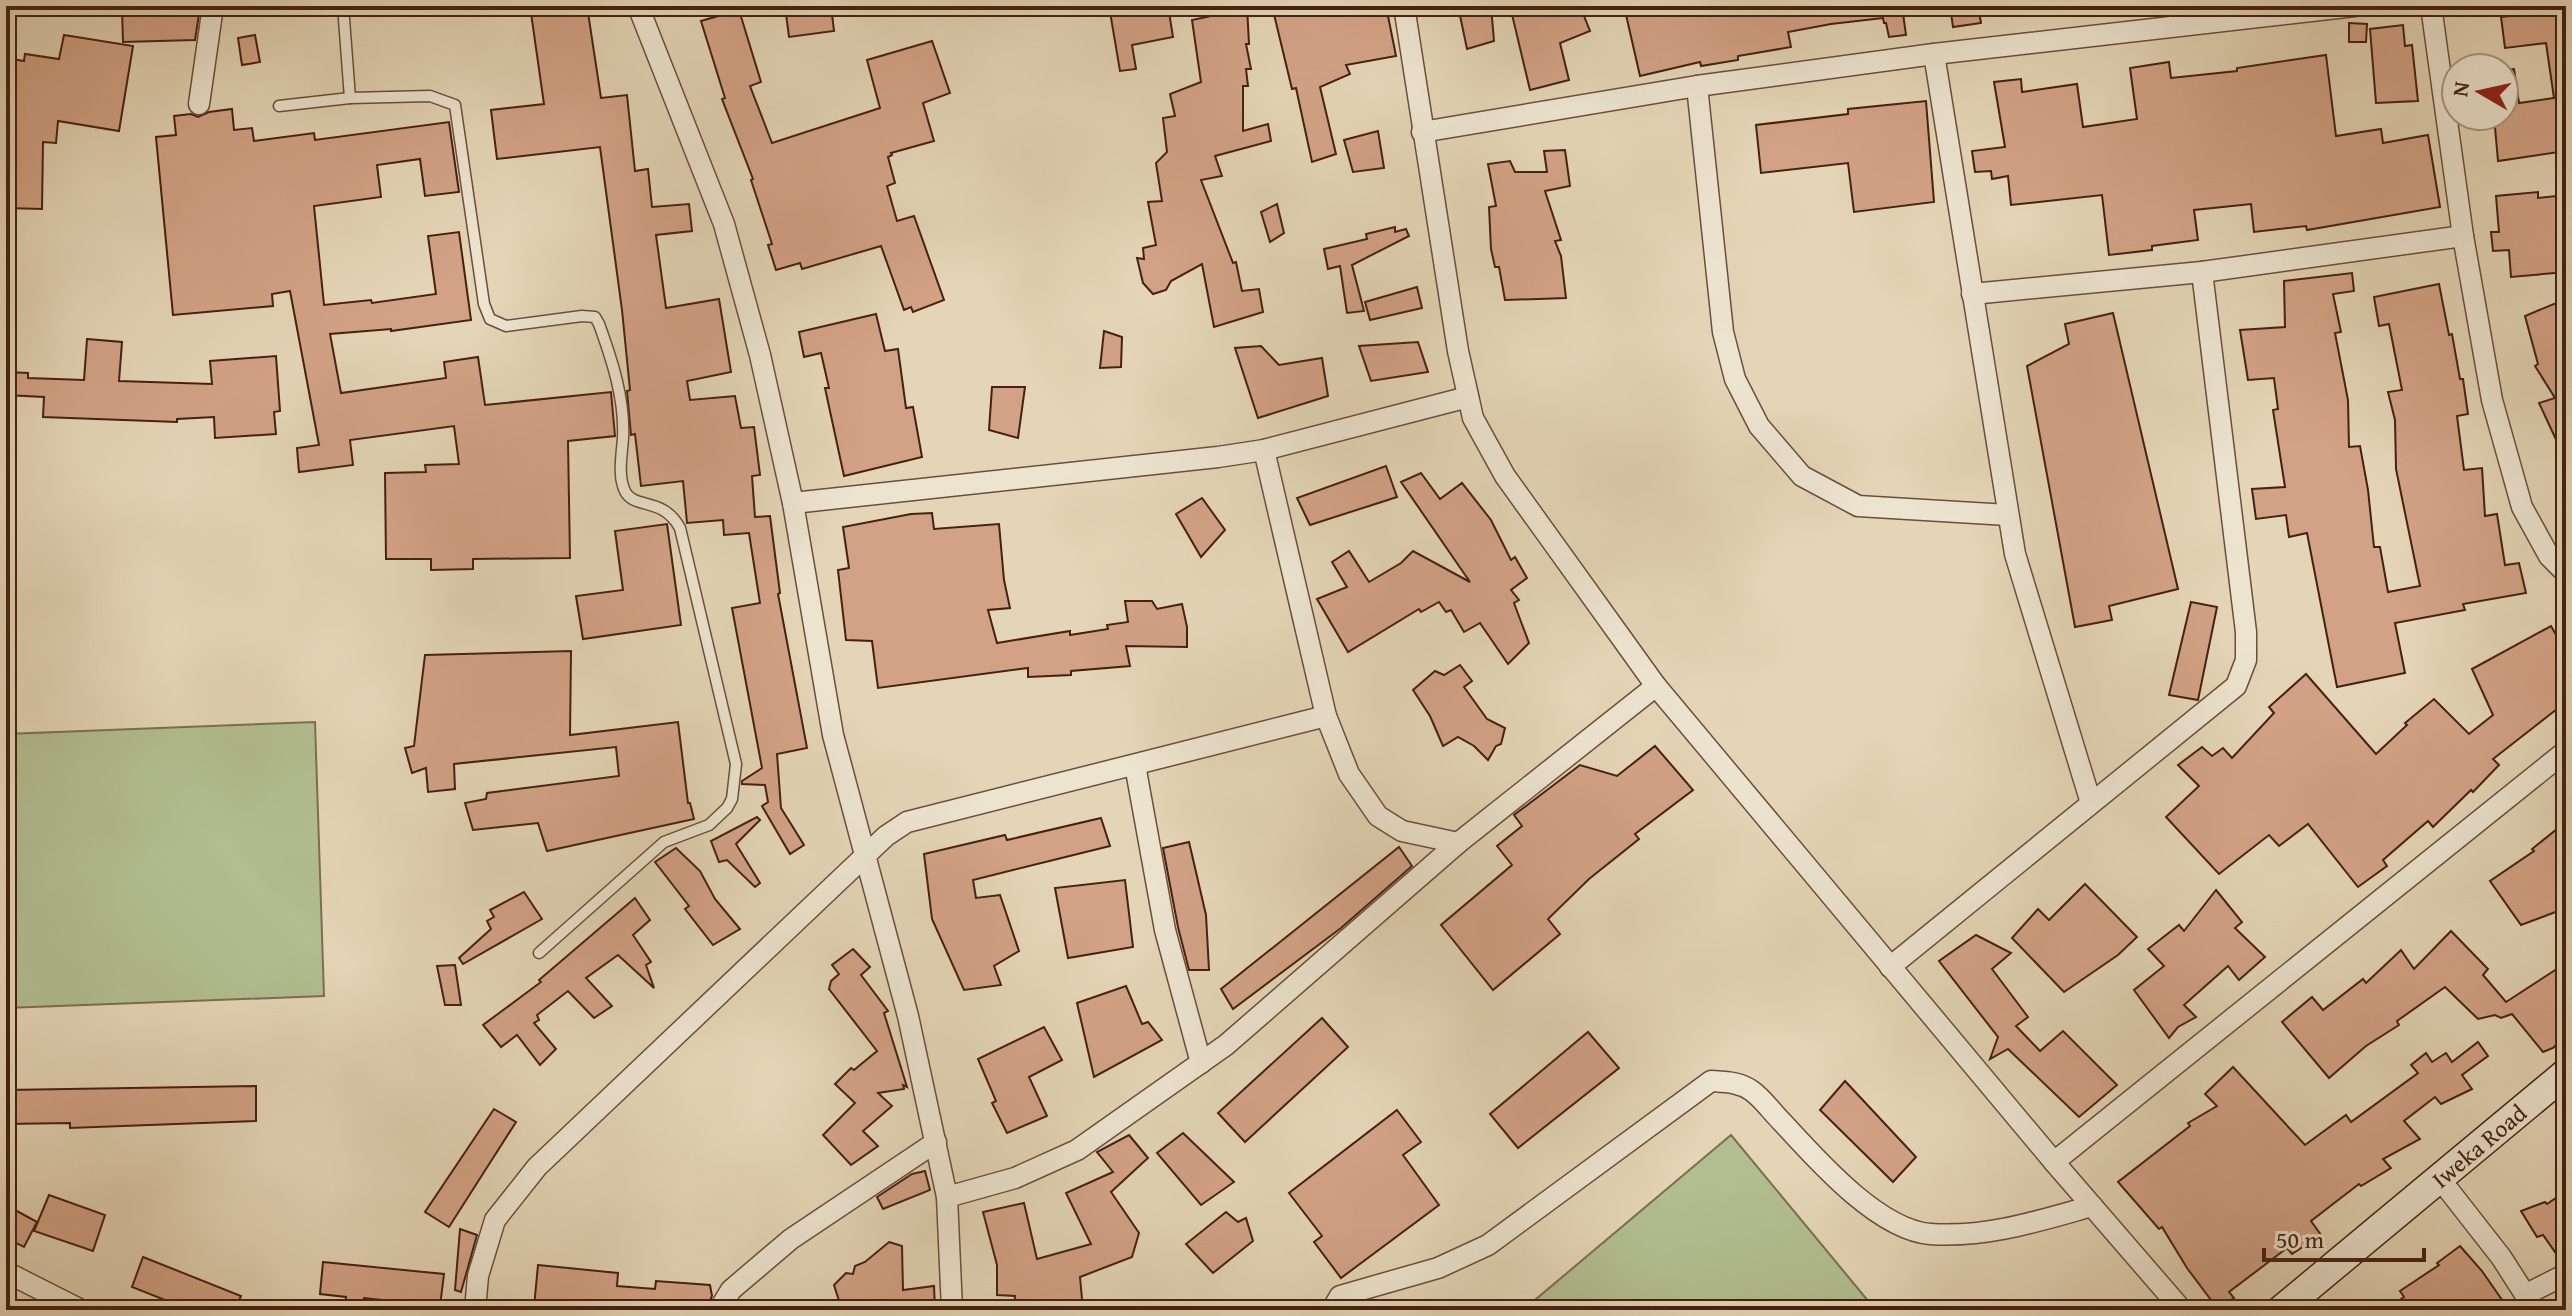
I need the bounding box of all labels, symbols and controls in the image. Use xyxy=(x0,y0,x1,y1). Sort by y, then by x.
north arrow xyxy=(2440,52,2520,132)
text: N xyxy=(2443,79,2477,99)
street label: Iweka Road xyxy=(2424,1096,2534,1196)
scale bar xyxy=(2264,1212,2424,1262)
text: 50 m xyxy=(2276,1222,2324,1257)

